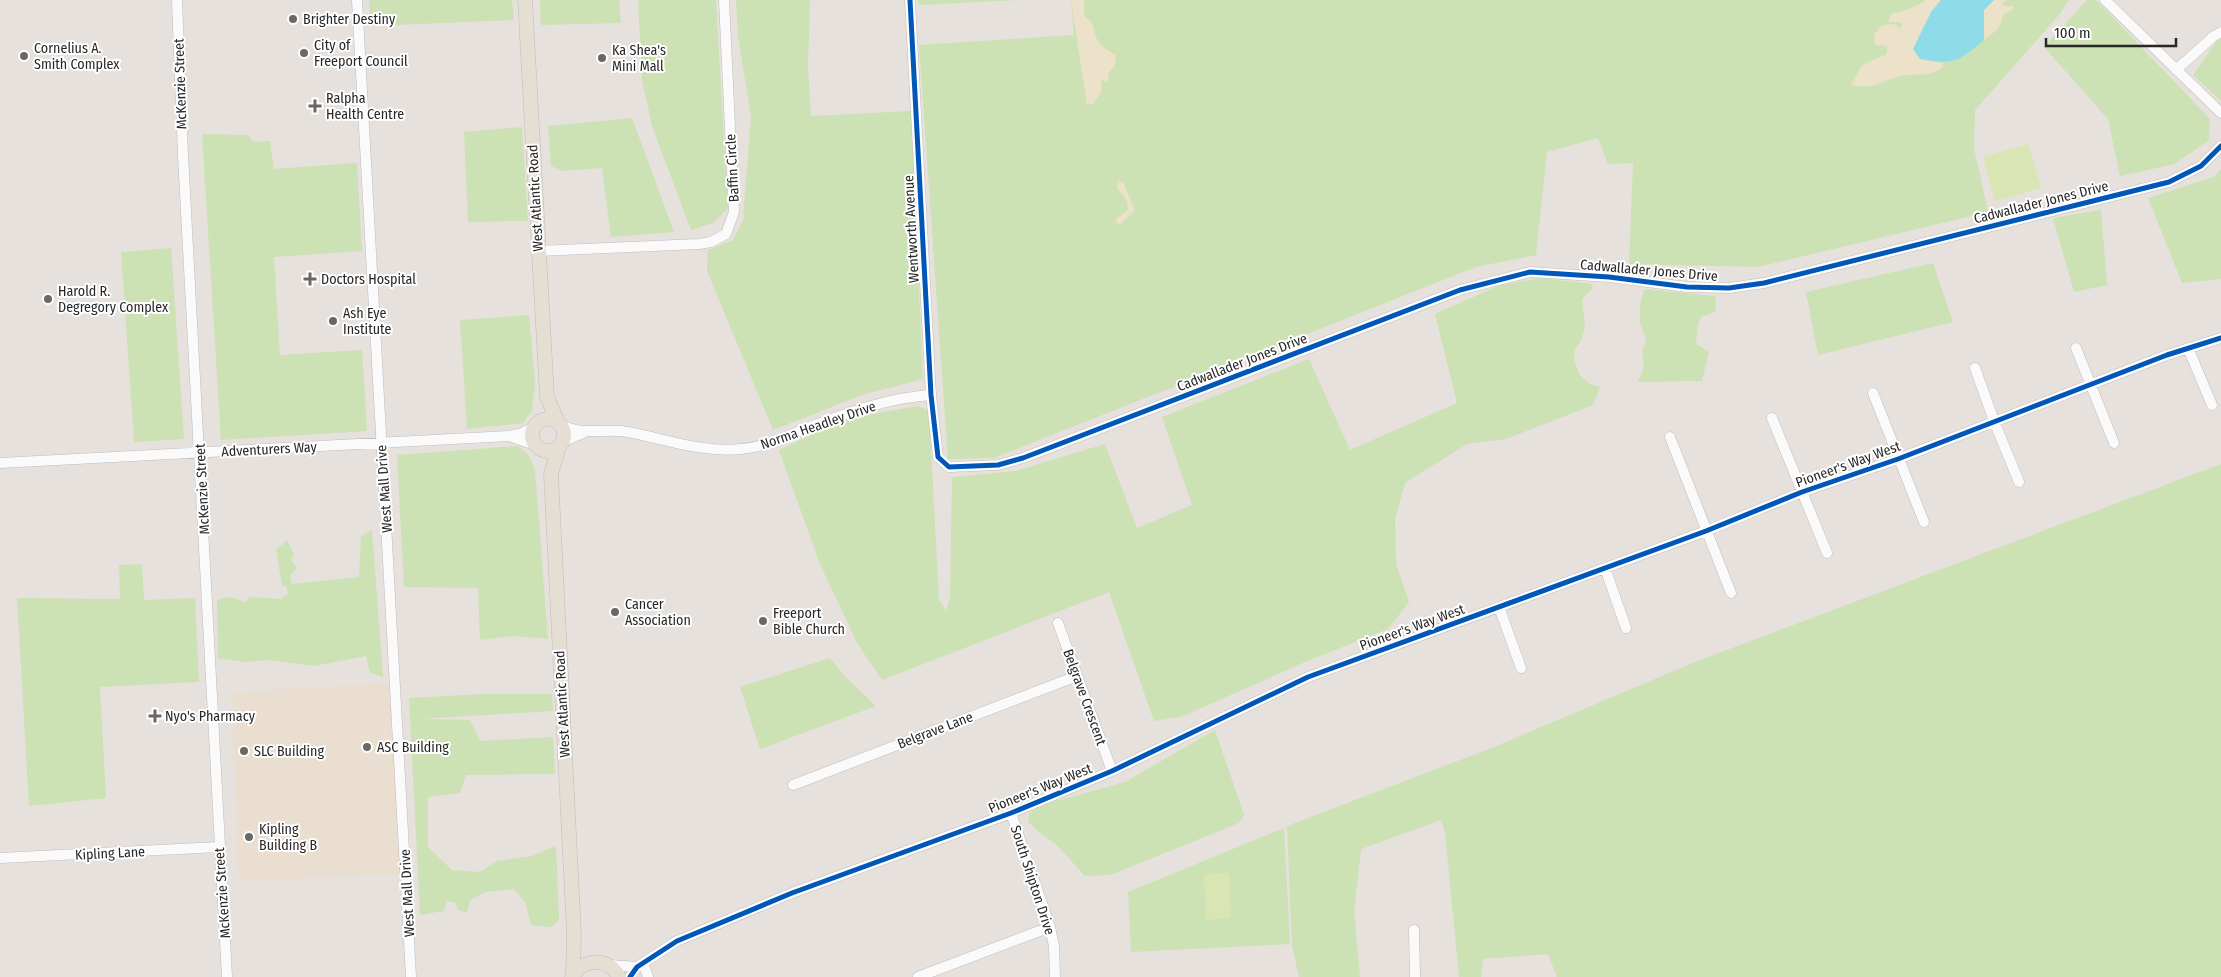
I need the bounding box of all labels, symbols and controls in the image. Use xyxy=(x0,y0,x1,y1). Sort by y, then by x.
place label: Brighter Destiny xyxy=(303,11,396,28)
marker: Brighter Destiny xyxy=(287,13,299,25)
scale bar xyxy=(2046,15,2176,47)
text: 100 m xyxy=(2054,24,2091,42)
place label: City of Freeport Council xyxy=(314,37,408,70)
street label: McKenzie Street xyxy=(170,38,191,130)
place label: Cornelius A. Smith Complex xyxy=(34,40,120,73)
place label: Ka Shea's Mini Mall xyxy=(612,42,666,75)
marker: City of Freeport Council xyxy=(298,47,310,59)
marker: Cornelius A. Smith Complex xyxy=(18,50,30,62)
marker: Ka Shea's Mini Mall xyxy=(596,52,608,64)
place label: Ralpha Health Centre xyxy=(326,90,404,123)
marker: Ralpha Health Centre xyxy=(308,99,322,113)
street label: Baffin Circle xyxy=(722,133,743,203)
street label: West Atlantic Road xyxy=(524,144,547,252)
street label: Wentworth Avenue xyxy=(900,175,923,283)
street label: Cadwallader Jones Drive xyxy=(1972,178,2110,227)
street label: Cadwallader Jones Drive xyxy=(1579,256,1719,285)
place label: Doctors Hospital xyxy=(321,271,416,288)
marker: Doctors Hospital xyxy=(303,272,317,286)
place label: Harold R. Degregory Complex xyxy=(58,283,169,316)
marker: Harold R. Degregory Complex xyxy=(42,293,54,305)
place label: Ash Eye Institute xyxy=(343,305,391,338)
marker: Ash Eye Institute xyxy=(327,315,339,327)
street label: Cadwallader Jones Drive xyxy=(1175,330,1310,395)
street label: Norma Headley Drive xyxy=(758,398,878,453)
street label: Pioneer's Way West xyxy=(1793,437,1903,491)
street label: Adventurers Way xyxy=(221,438,318,460)
street label: McKenzie Street xyxy=(192,443,213,535)
street label: West Mall Drive xyxy=(373,444,396,534)
place label: Cancer Association xyxy=(625,596,691,629)
street label: Pioneer's Way West xyxy=(1357,600,1467,654)
place label: Freeport Bible Church xyxy=(773,605,845,638)
marker: Cancer Association xyxy=(609,606,621,618)
marker: Freeport Bible Church xyxy=(757,615,769,627)
street label: Belgrave Crescent xyxy=(1059,647,1110,748)
street label: West Atlantic Road xyxy=(551,650,574,758)
place label: Nyo's Pharmacy xyxy=(165,708,256,725)
street label: Belgrave Lane xyxy=(895,708,975,753)
marker: Nyo's Pharmacy xyxy=(149,710,161,722)
place label: ASC Building xyxy=(377,739,449,756)
marker: ASC Building xyxy=(361,741,373,753)
place label: SLC Building xyxy=(254,743,324,760)
marker: SLC Building xyxy=(238,745,250,757)
street label: Pioneer's Way West xyxy=(986,760,1095,817)
place label: Kipling Building B xyxy=(259,821,317,854)
street label: South Shipton Drive xyxy=(1007,823,1058,937)
marker: Kipling Building B xyxy=(243,831,255,843)
street label: Kipling Lane xyxy=(75,843,146,864)
street label: McKenzie Street xyxy=(211,846,234,939)
street label: West Mall Drive xyxy=(397,848,418,937)

